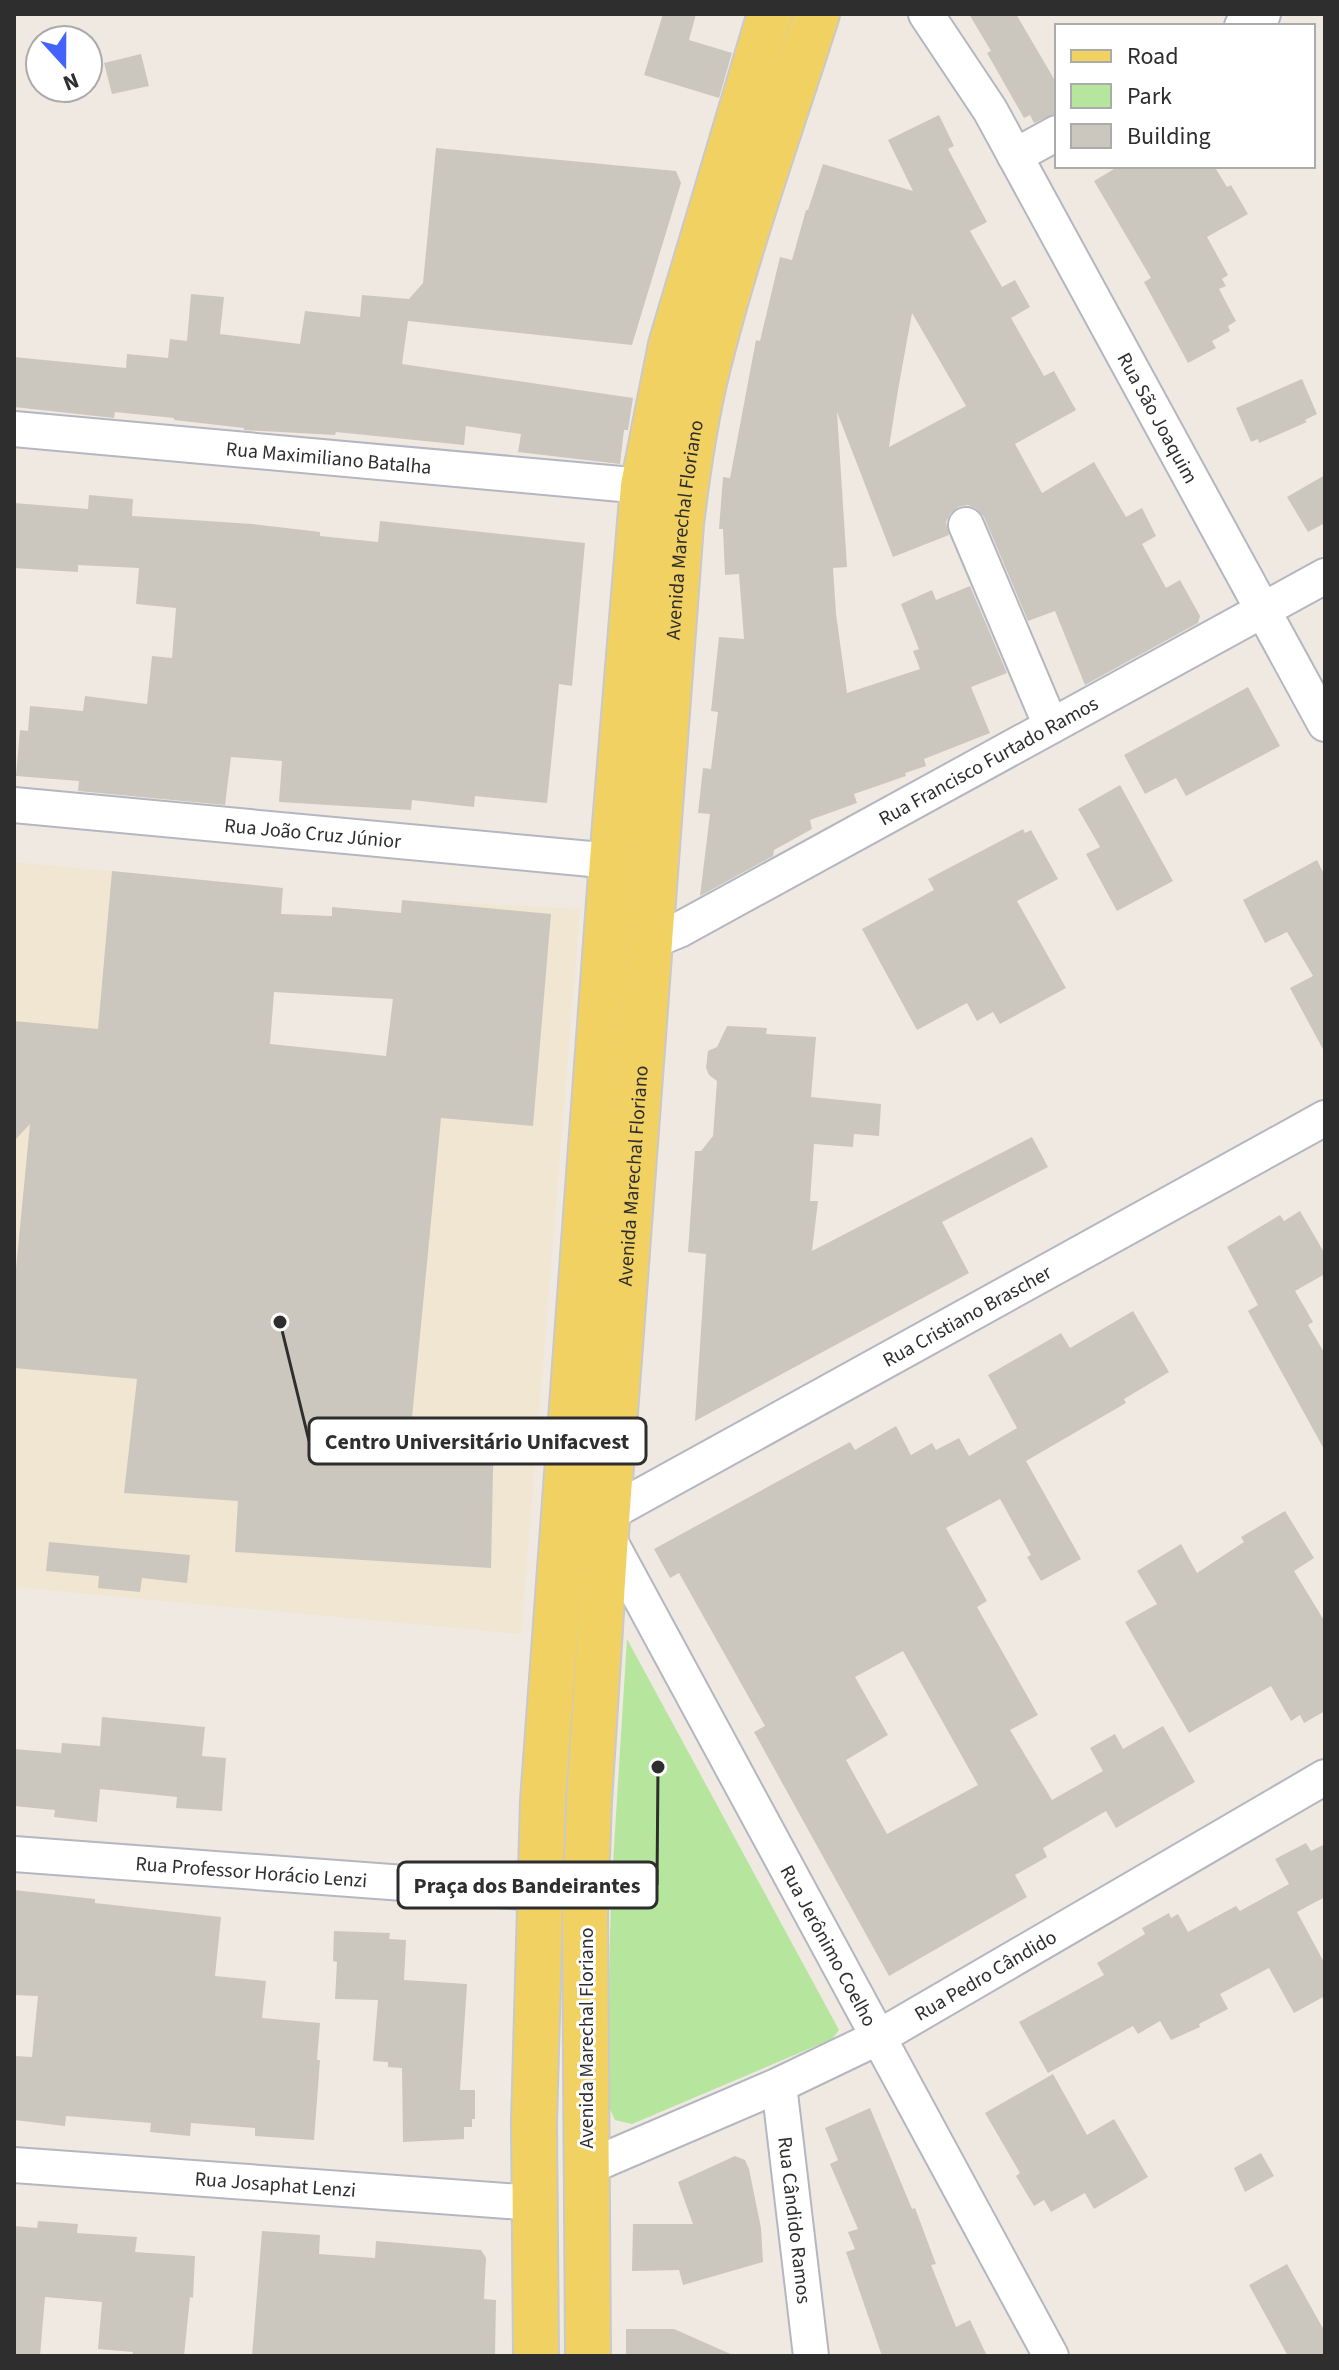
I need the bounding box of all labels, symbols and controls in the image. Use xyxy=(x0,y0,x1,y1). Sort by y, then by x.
north arrow xyxy=(24,24,104,104)
legend xyxy=(1055,24,1315,168)
text: Road xyxy=(1127,39,1179,74)
text: N xyxy=(58,64,83,99)
text: Park xyxy=(1127,79,1172,114)
text: Building xyxy=(1127,119,1211,154)
street label: Rua São Joaquim xyxy=(1110,348,1204,489)
street label: Avenida Marechal Floriano xyxy=(659,418,711,641)
street label: Rua Maximiliano Batalha xyxy=(225,435,433,482)
street label: Rua Francisco Furtado Ramos xyxy=(874,690,1103,833)
street label: Rua João Cruz Júnior xyxy=(223,812,402,856)
street label: Avenida Marechal Floriano xyxy=(611,1064,656,1287)
street label: Rua Cristiano Brascher xyxy=(878,1259,1057,1375)
callout: Centro Universitário Unifacvest xyxy=(309,1418,646,1464)
text: Centro Universitário Unifacvest xyxy=(325,1426,630,1458)
street label: Rua Professor Horácio Lenzi xyxy=(134,1850,368,1895)
street label: Rua Jerônimo Coelho xyxy=(773,1860,883,2032)
callout: Praça dos Bandeirantes xyxy=(398,1862,657,1908)
text: Praça dos Bandeirantes xyxy=(414,1870,641,1902)
street label: Rua Pedro Cândido xyxy=(909,1923,1062,2028)
street label: Avenida Marechal Floriano xyxy=(573,1928,601,2148)
street label: Rua Cândido Ramos xyxy=(770,2135,818,2305)
street label: Rua Josaphat Lenzi xyxy=(194,2165,357,2205)

